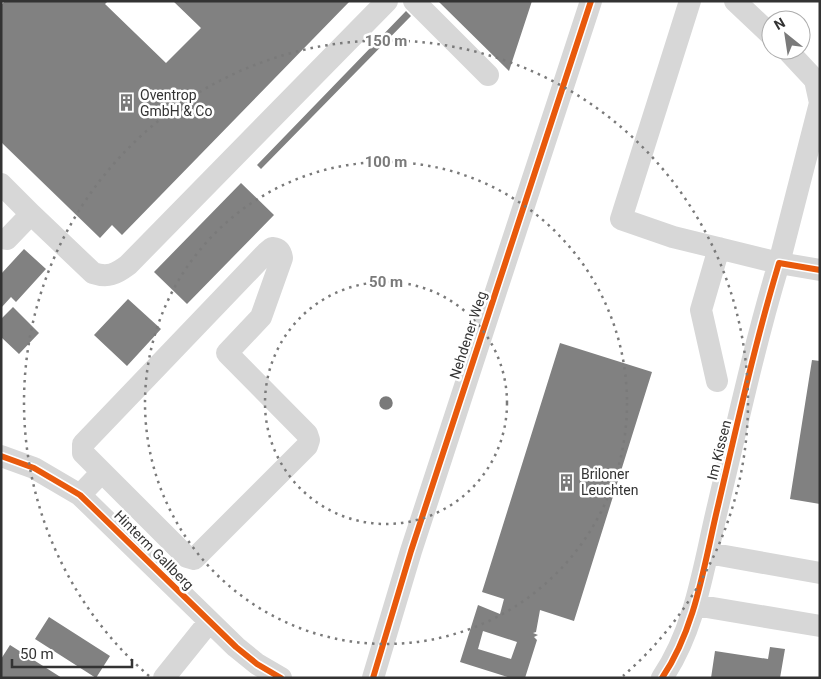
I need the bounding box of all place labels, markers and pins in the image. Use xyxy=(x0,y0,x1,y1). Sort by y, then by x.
place label: Oventrop GmbH & Co xyxy=(140,87,212,119)
building icon: Oventrop GmbH & Co xyxy=(116,93,136,113)
centre of rings xyxy=(377,394,395,412)
place label: Briloner Leuchten xyxy=(581,466,638,498)
building icon: Briloner Leuchten xyxy=(557,472,577,492)

